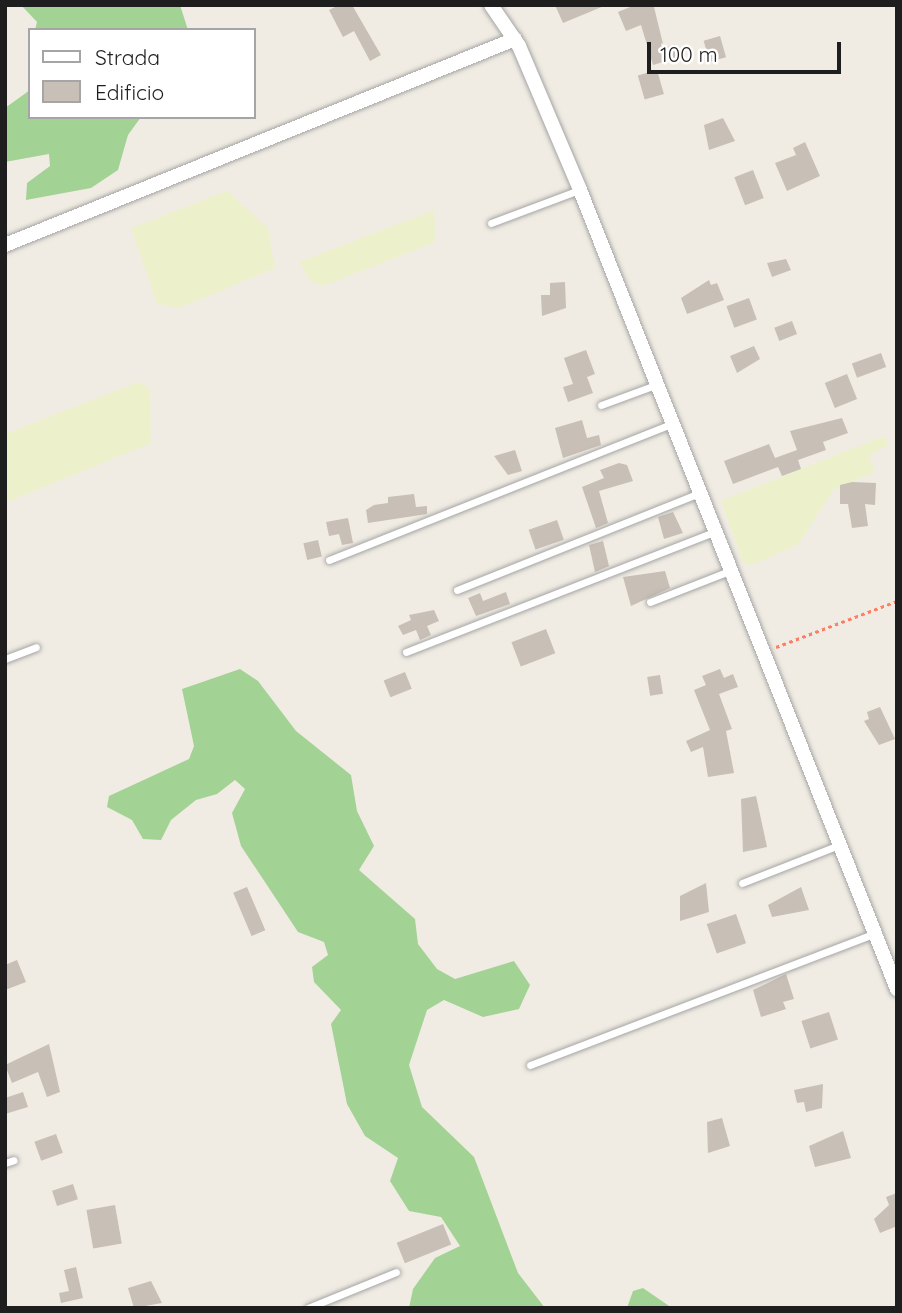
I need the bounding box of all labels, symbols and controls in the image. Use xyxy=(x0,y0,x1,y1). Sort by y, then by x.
legend xyxy=(28,28,256,119)
scale bar xyxy=(650,28,844,72)
text: 100 m xyxy=(660,41,718,67)
text: Strada xyxy=(95,44,160,70)
text: Edificio xyxy=(95,79,164,105)

